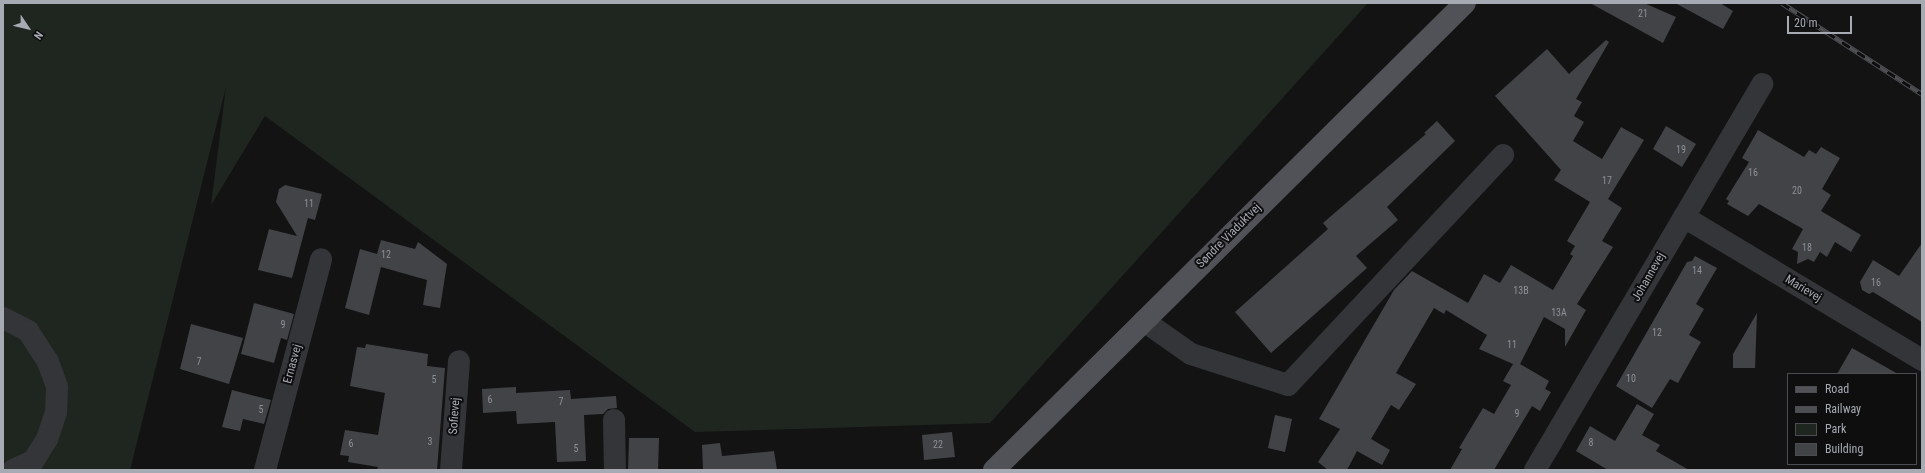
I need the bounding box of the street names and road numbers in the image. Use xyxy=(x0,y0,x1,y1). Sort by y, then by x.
street label: Søndre Viaduktvej xyxy=(1194,201,1264,271)
street label: Johannevej xyxy=(1629,250,1669,304)
street label: Marievej xyxy=(1782,272,1824,306)
street label: Ernasvej xyxy=(281,343,305,385)
street label: Sofievej xyxy=(447,397,463,435)

